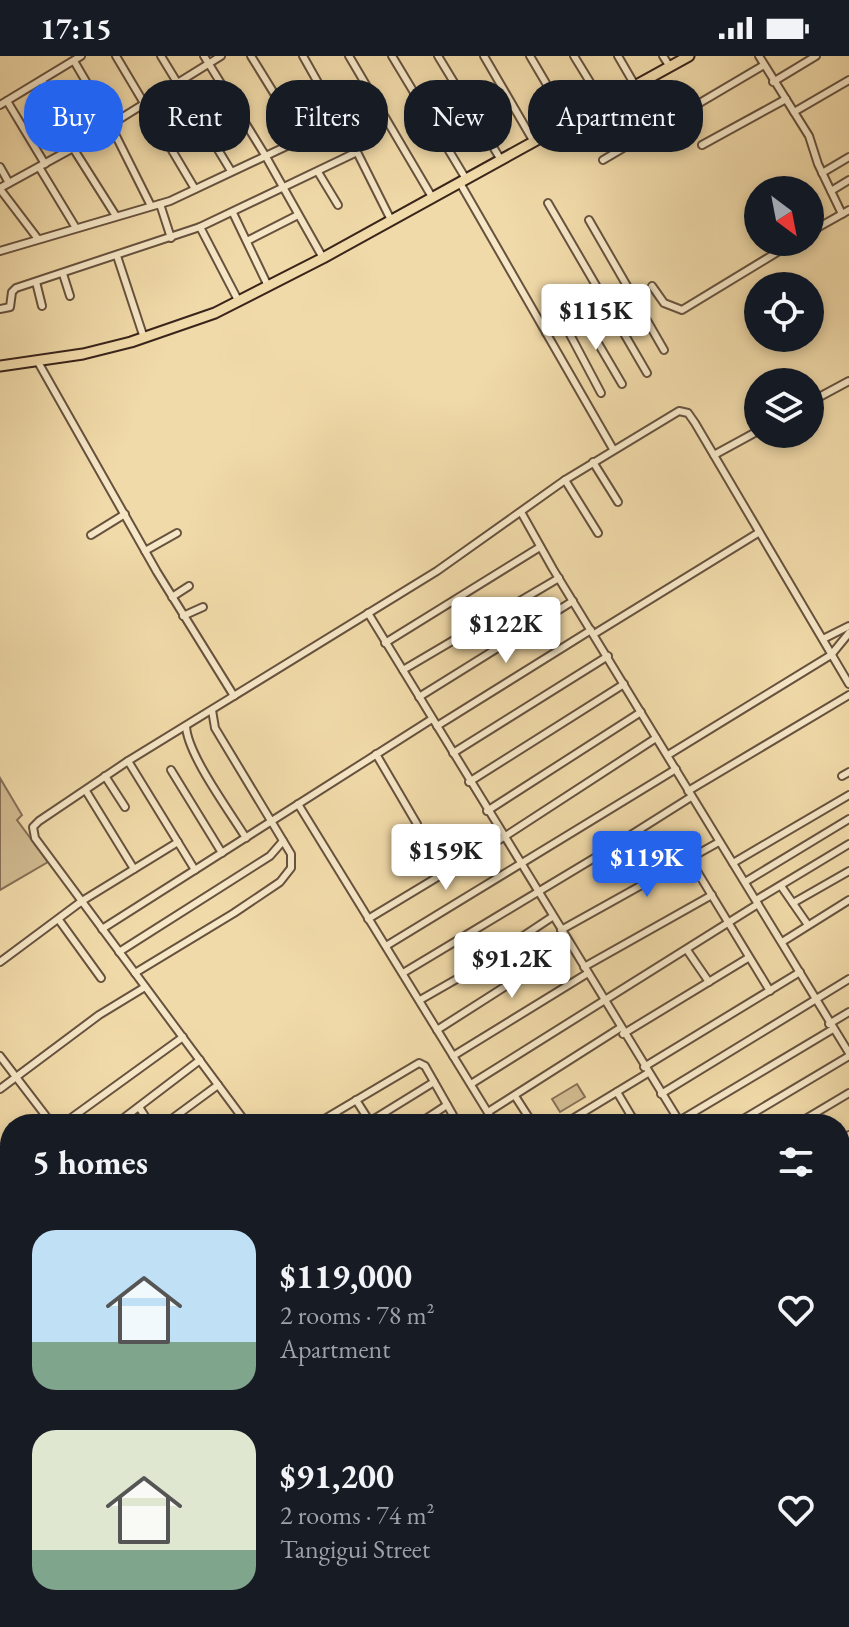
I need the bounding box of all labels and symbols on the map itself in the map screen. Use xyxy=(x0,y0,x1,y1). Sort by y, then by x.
north arrow xyxy=(744,176,824,256)
pin: $115K xyxy=(540,284,652,352)
pin: $122K xyxy=(450,597,562,665)
pin: $159K xyxy=(390,824,502,892)
pin: $119K xyxy=(591,831,703,899)
pin: $91.2K xyxy=(447,932,577,1000)

